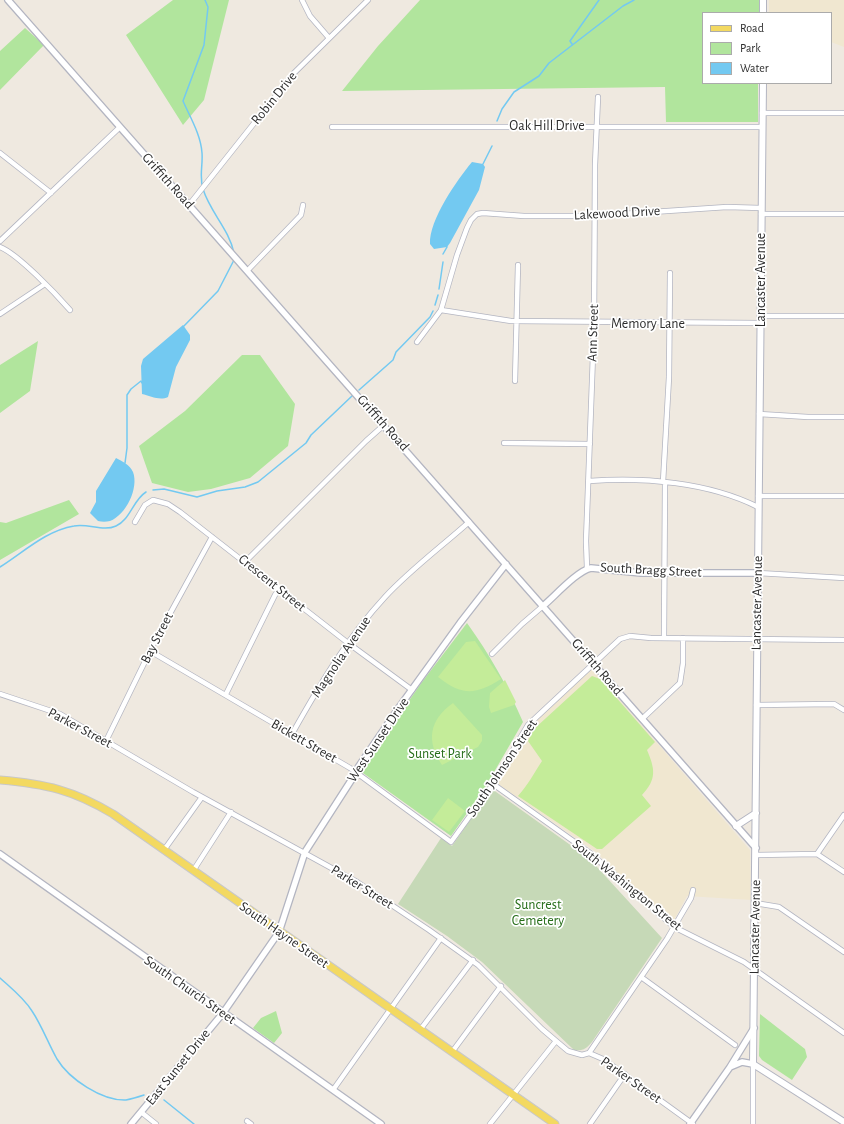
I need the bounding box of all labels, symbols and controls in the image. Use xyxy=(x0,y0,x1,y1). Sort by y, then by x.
legend xyxy=(702,12,832,84)
text: Road xyxy=(740,22,764,34)
text: Park xyxy=(740,42,761,54)
text: Water xyxy=(740,62,769,74)
street label: Robin Drive xyxy=(248,68,300,128)
street label: Oak Hill Drive xyxy=(509,118,585,134)
street label: Griffith Road xyxy=(138,149,198,213)
street label: Lakewood Drive xyxy=(573,202,661,224)
street label: Lancaster Avenue xyxy=(753,233,769,327)
street label: Ann Street xyxy=(584,304,602,362)
street label: Memory Lane xyxy=(611,316,685,332)
street label: Griffith Road xyxy=(353,391,413,455)
street label: Crescent Street xyxy=(235,551,309,615)
street label: Lancaster Avenue xyxy=(748,556,766,650)
street label: South Bragg Street xyxy=(600,559,702,581)
street label: Bay Street xyxy=(137,610,177,666)
street label: Magnolia Avenue xyxy=(308,613,374,701)
street label: Griffith Road xyxy=(568,635,626,699)
street label: West Sunset Drive xyxy=(343,694,413,786)
street label: Parker Street xyxy=(45,704,115,752)
street label: Bickett Street xyxy=(268,715,340,767)
street label: South Johnson Street xyxy=(463,716,541,820)
park label: Sunset Park xyxy=(408,746,472,762)
street label: South Washington Street xyxy=(569,836,685,934)
street label: Parker Street xyxy=(328,861,396,913)
street label: Lancaster Avenue xyxy=(746,880,764,974)
park label: Suncrest Cemetery xyxy=(512,897,564,930)
street label: South Hayne Street xyxy=(236,898,332,972)
street label: South Church Street xyxy=(141,952,239,1028)
street label: East Sunset Drive xyxy=(142,1025,214,1109)
street label: Parker Street xyxy=(597,1053,665,1107)

